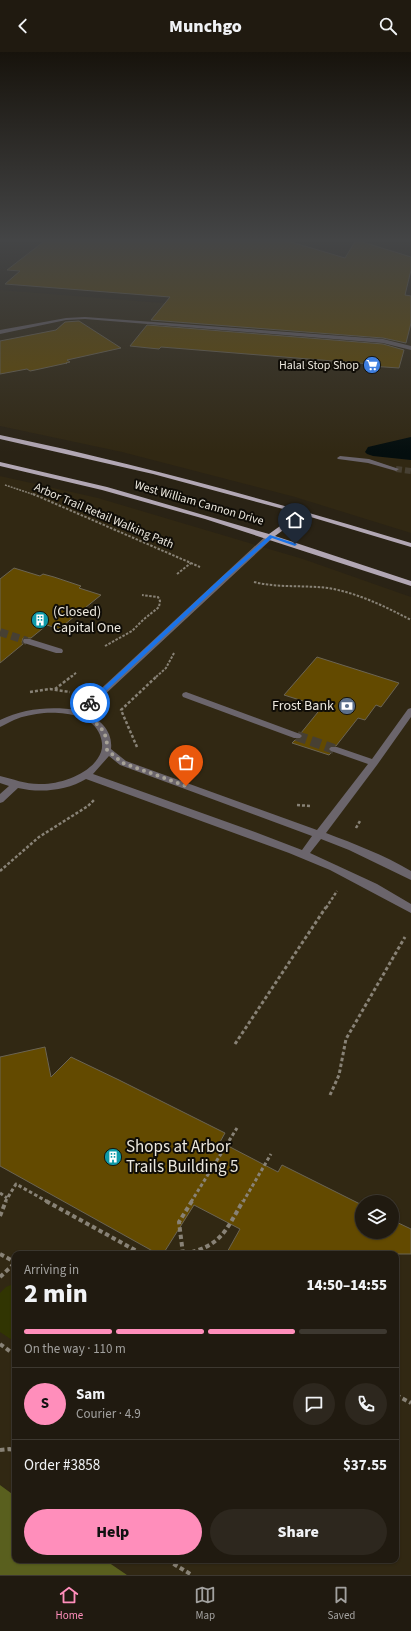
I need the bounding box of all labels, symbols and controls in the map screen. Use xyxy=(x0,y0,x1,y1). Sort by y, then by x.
text: Munchgo xyxy=(169,14,242,39)
icon: back xyxy=(12,15,34,37)
icon: search xyxy=(377,15,399,37)
supermarket icon: Halal Stop Shop xyxy=(362,355,382,375)
place label: Halal Stop Shop xyxy=(279,357,359,374)
street label: West William Cannon Drive xyxy=(132,476,266,530)
street label: Arbor Trail Retail Walking Path xyxy=(31,479,177,553)
pin xyxy=(278,503,312,544)
icon: home xyxy=(284,509,306,531)
place label: (Closed) Capital One xyxy=(53,602,121,638)
building icon: (Closed) Capital One xyxy=(30,610,50,630)
courier xyxy=(70,683,110,723)
icon: bike xyxy=(79,692,101,714)
place label: Frost Bank xyxy=(272,696,334,716)
bank icon: Frost Bank xyxy=(337,696,357,716)
pin xyxy=(169,745,203,786)
icon: bag xyxy=(175,751,197,773)
place label: Shops at Arbor Trails Building 5 xyxy=(126,1135,239,1179)
building icon: Shops at Arbor Trails Building 5 xyxy=(103,1147,123,1167)
map controls xyxy=(355,1195,399,1239)
button: layers xyxy=(355,1195,399,1239)
text: Arriving in xyxy=(24,1261,79,1279)
text: 2 min xyxy=(24,1275,88,1312)
text: 14:50–14:55 xyxy=(306,1275,387,1296)
text: On the way · 110 m xyxy=(24,1340,126,1358)
button: chat xyxy=(293,1383,335,1425)
button: phone xyxy=(345,1383,387,1425)
text: Sam xyxy=(76,1384,105,1405)
text: S xyxy=(41,1393,49,1414)
text: Courier · 4.9 xyxy=(76,1405,141,1423)
text: Order #3858 xyxy=(24,1455,100,1476)
text: $37.55 xyxy=(343,1455,387,1476)
button: Help xyxy=(24,1509,202,1555)
button: Share xyxy=(210,1509,387,1555)
tab: Home xyxy=(56,1584,83,1623)
tab: Map xyxy=(194,1584,216,1623)
tab: Saved xyxy=(327,1584,355,1623)

